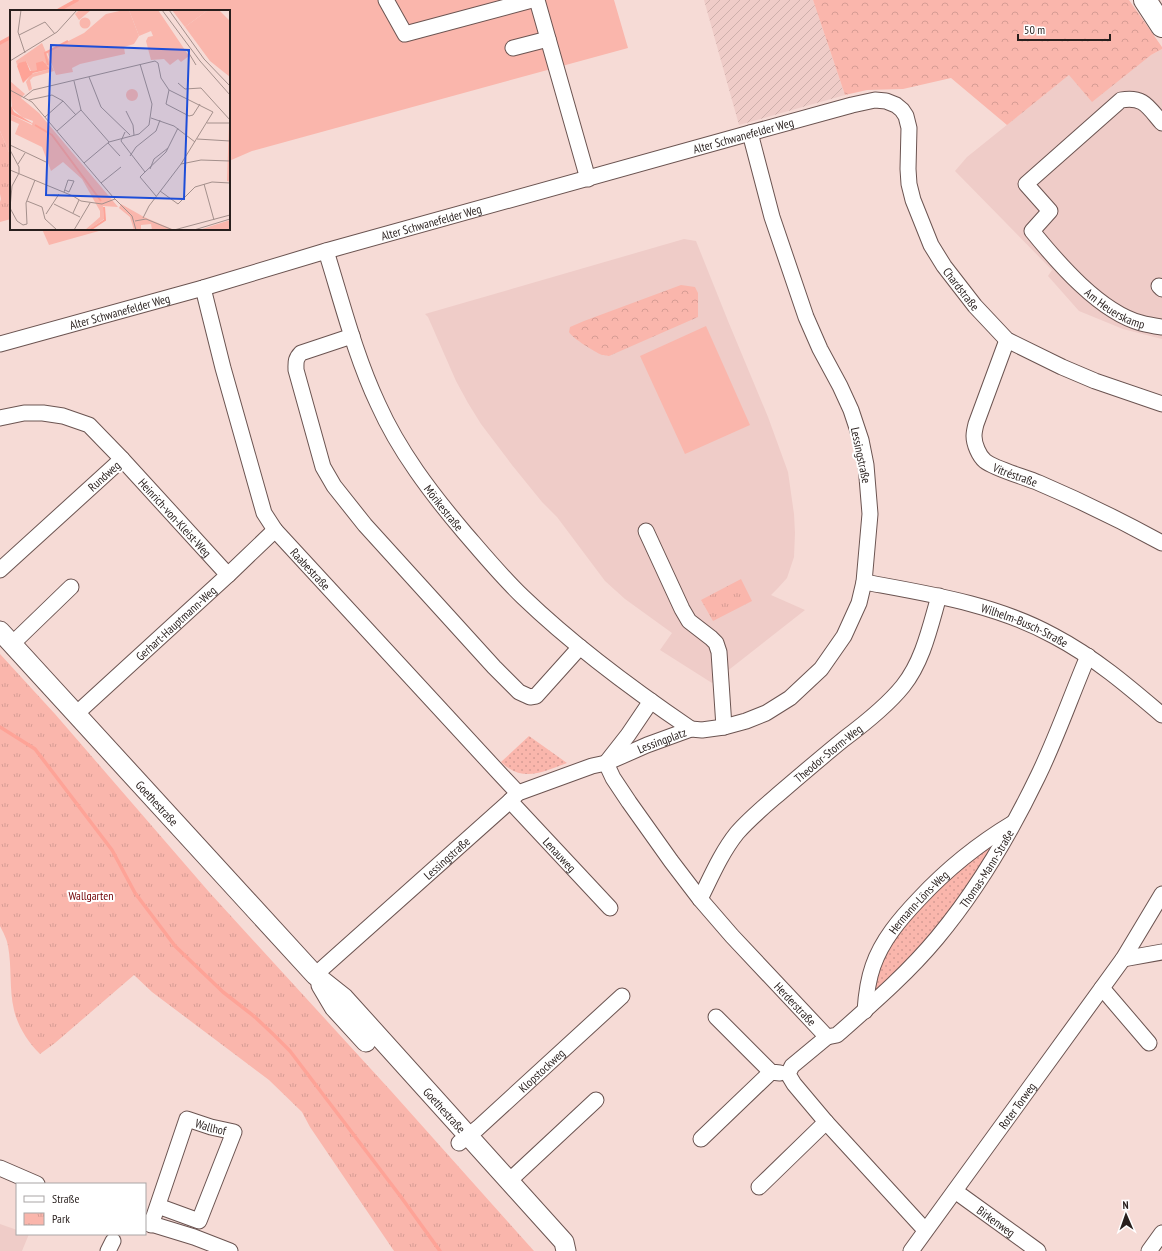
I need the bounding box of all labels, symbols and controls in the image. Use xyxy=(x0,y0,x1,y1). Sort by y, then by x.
inset map xyxy=(10,10,230,230)
scale bar xyxy=(1018,16,1110,42)
text: 50 m xyxy=(1024,22,1045,37)
street label: Alter Schwanefelder Weg xyxy=(691,114,795,156)
street label: Alter Schwanefelder Weg xyxy=(379,201,483,243)
street label: Chardstraße xyxy=(940,264,983,314)
street label: Am Heuerskamp xyxy=(1082,285,1147,331)
street label: Alter Schwanefelder Weg xyxy=(68,290,171,332)
street label: Lessingstraße xyxy=(848,426,874,484)
street label: Rundweg xyxy=(85,458,123,494)
street label: Vitréstraße xyxy=(990,459,1040,489)
street label: Heinrich-von-Kleist-Weg xyxy=(136,475,215,560)
street label: Mörikestraße xyxy=(421,482,467,534)
street label: Raabestraße xyxy=(288,545,334,593)
street label: Gerhart-Hauptmann-Weg xyxy=(132,582,219,663)
street label: Wilhelm-Busch-Straße xyxy=(980,600,1071,650)
street label: Theodor-Storm-Weg xyxy=(791,721,865,785)
street label: Lessingplatz xyxy=(635,724,688,756)
street label: Goethestraße xyxy=(133,777,182,829)
street label: Thomas-Mann-Straße xyxy=(956,827,1017,911)
street label: Lessingstraße xyxy=(420,833,473,882)
street label: Lenauweg xyxy=(540,834,580,875)
street label: Hermann-Löns-Weg xyxy=(885,867,951,937)
park label: Wallgarten xyxy=(68,888,114,903)
street label: Herderstraße xyxy=(771,979,820,1029)
street label: Klopstockweg xyxy=(515,1045,568,1095)
street label: Roter Torweg xyxy=(995,1079,1039,1132)
street label: Goethestraße xyxy=(421,1084,469,1136)
street label: Wallhof xyxy=(193,1115,229,1138)
legend xyxy=(16,1183,146,1235)
text: Straße xyxy=(52,1191,79,1206)
north arrow xyxy=(1106,1195,1146,1235)
text: N xyxy=(1122,1198,1129,1212)
street label: Birkenweg xyxy=(974,1202,1018,1240)
text: Park xyxy=(52,1211,70,1226)

